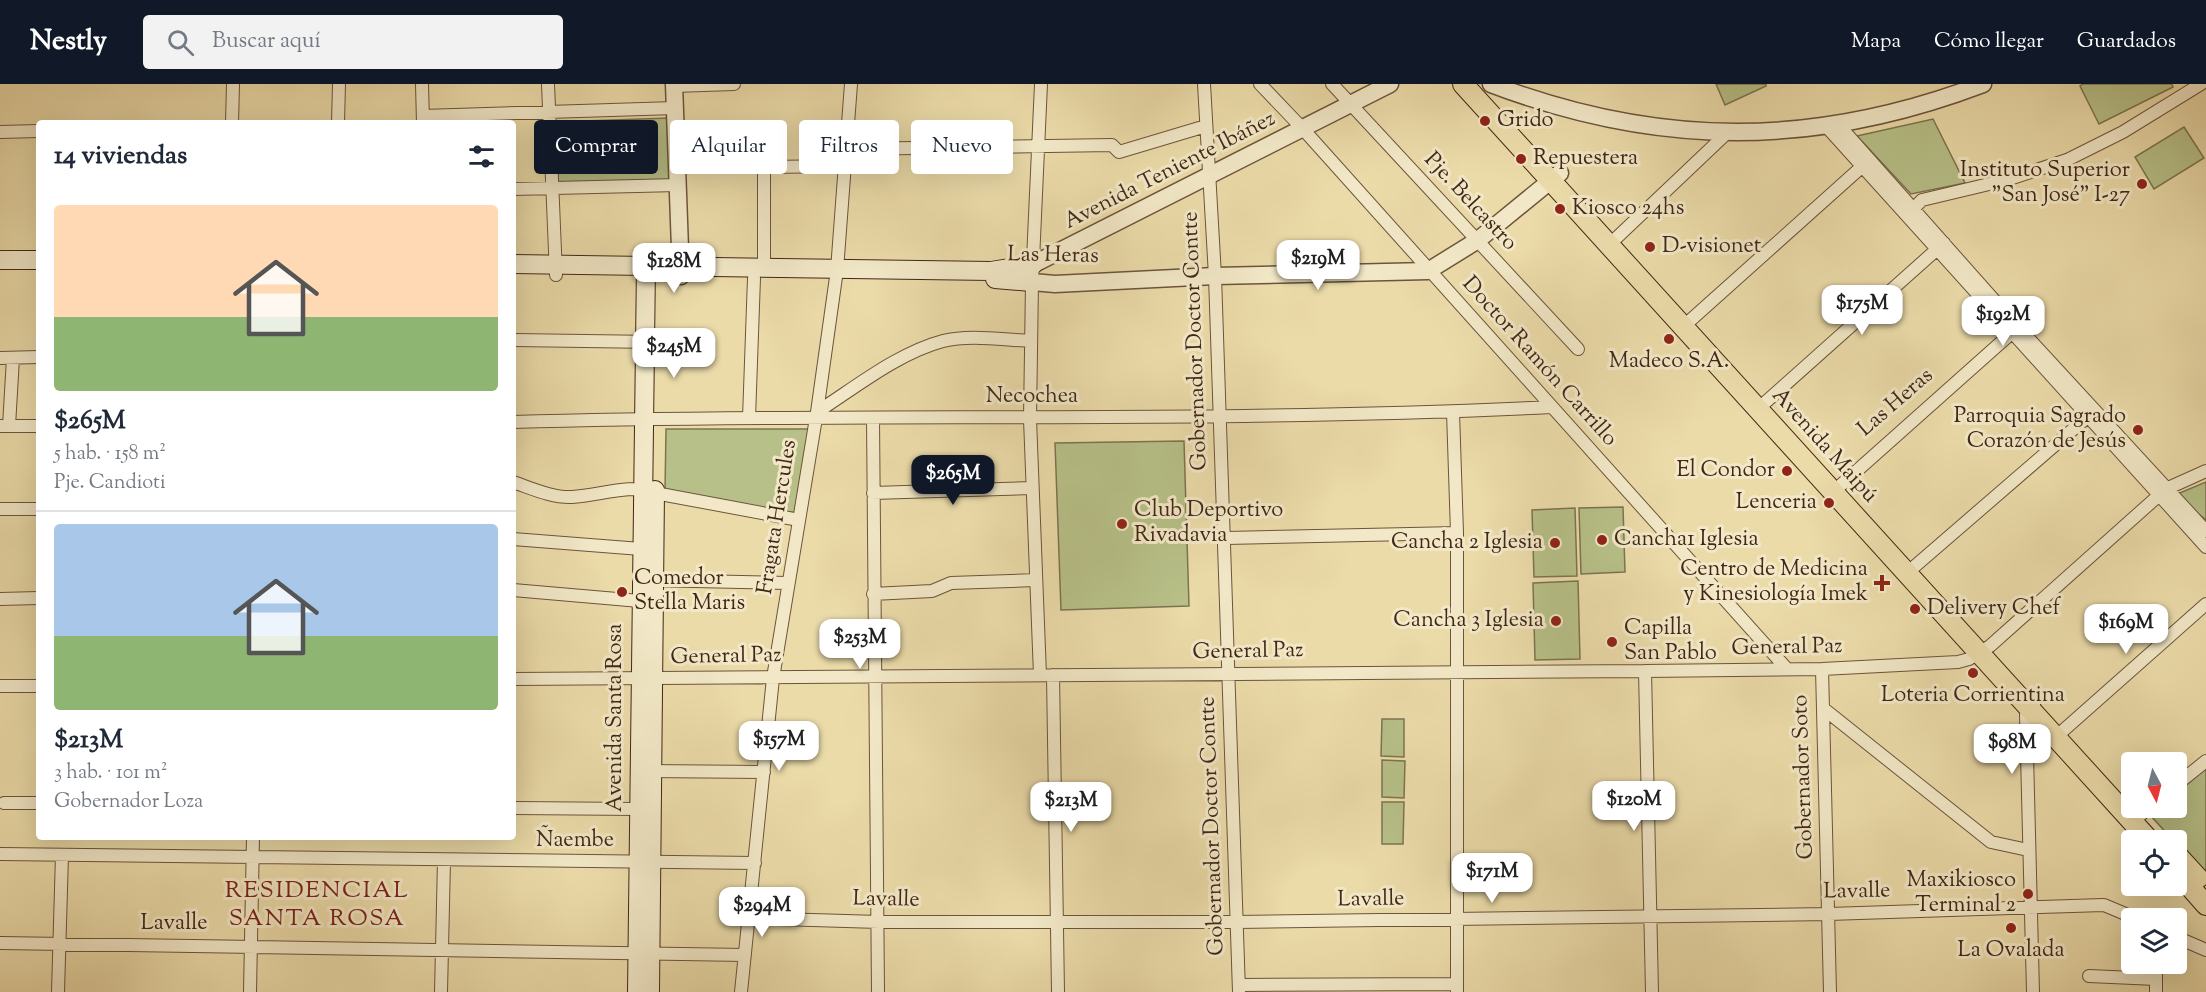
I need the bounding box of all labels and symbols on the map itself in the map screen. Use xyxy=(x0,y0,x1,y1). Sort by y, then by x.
street label: Avenida Teniente Ibáñez xyxy=(1059,104,1281,238)
place label: Grido xyxy=(1497,105,1554,137)
marker: Grido xyxy=(1478,114,1492,128)
place label: Repuestera xyxy=(1533,143,1638,175)
street label: Pje. Belcastro xyxy=(1416,146,1524,258)
marker: Repuestera xyxy=(1514,152,1528,166)
place label: Instituto Superior "San José" I-27 xyxy=(1960,155,2130,212)
marker: Instituto Superior "San José" I-27 xyxy=(2135,177,2149,191)
place label: Kiosco 24hs xyxy=(1572,193,1684,225)
marker: Kiosco 24hs xyxy=(1553,202,1567,216)
street label: Gobernador Doctor Contte xyxy=(1175,211,1217,471)
place label: D-visionet xyxy=(1662,231,1762,263)
street label: Las Heras xyxy=(1007,239,1099,273)
pin: $219M xyxy=(1276,240,1360,291)
marker: D-visionet xyxy=(1643,240,1657,254)
pin: $128M xyxy=(632,243,716,294)
street label: Doctor Ramón Carrillo xyxy=(1454,270,1624,454)
pin: $175M xyxy=(1820,285,1904,336)
pin: $192M xyxy=(1961,296,2045,347)
pin: $245M xyxy=(632,328,716,379)
marker: Madeco S.A. xyxy=(1662,332,1676,346)
place label: Madeco S.A. xyxy=(1609,346,1729,378)
street label: Las Heras xyxy=(1851,361,1941,445)
street label: Necochea xyxy=(986,381,1078,413)
street label: Avenida Maipú xyxy=(1763,381,1885,511)
place label: Parroquia Sagrado Corazón de Jesús xyxy=(1954,401,2126,458)
marker: Parroquia Sagrado Corazón de Jesús xyxy=(2131,423,2145,437)
street label: Fragata Hercules xyxy=(750,437,806,597)
pin: $265M xyxy=(911,455,995,506)
place label: El Condor xyxy=(1676,455,1775,487)
marker: El Condor xyxy=(1780,464,1794,478)
place label: Lenceria xyxy=(1736,487,1817,519)
place label: Club Deportivo Rivadavia xyxy=(1134,495,1283,552)
marker: Lenceria xyxy=(1822,496,1836,510)
marker: Club Deportivo Rivadavia xyxy=(1115,517,1129,531)
place label: Cancha1 Iglesia xyxy=(1614,524,1759,556)
place label: Cancha 2 Iglesia xyxy=(1391,527,1543,559)
marker: Cancha1 Iglesia xyxy=(1595,533,1609,547)
marker: Cancha 2 Iglesia xyxy=(1548,536,1562,550)
place label: Centro de Medicina y Kinesiología Imek xyxy=(1680,554,1868,611)
place label: Comedor Stella Maris xyxy=(634,563,745,620)
marker: Centro de Medicina y Kinesiología Imek xyxy=(1873,574,1891,592)
marker: Comedor Stella Maris xyxy=(615,585,629,599)
place label: Delivery Chef xyxy=(1927,593,2062,625)
marker: Delivery Chef xyxy=(1908,602,1922,616)
pin: $169M xyxy=(2084,604,2168,655)
place label: Cancha 3 Iglesia xyxy=(1393,605,1544,637)
place label: Capilla San Pablo xyxy=(1624,613,1717,670)
marker: Cancha 3 Iglesia xyxy=(1549,614,1563,628)
pin: $253M xyxy=(818,619,902,670)
street label: Avenida Santa Rosa xyxy=(600,624,632,812)
street label: General Paz xyxy=(1731,631,1843,665)
street label: General Paz xyxy=(1192,635,1304,669)
marker: Capilla San Pablo xyxy=(1605,635,1619,649)
street label: General Paz xyxy=(670,640,782,674)
marker: Loteria Corrientina xyxy=(1966,666,1980,680)
place label: Loteria Corrientina xyxy=(1881,680,2065,712)
street label: Gobernador Soto xyxy=(1785,694,1823,860)
street label: Gobernador Doctor Contte xyxy=(1192,696,1234,956)
pin: $157M xyxy=(737,721,821,772)
pin: $98M xyxy=(1976,724,2048,775)
north arrow xyxy=(2121,752,2187,818)
pin: $120M xyxy=(1592,781,1676,832)
pin: $213M xyxy=(1029,782,1113,833)
street label: Ñaembe xyxy=(536,824,614,857)
pin: $171M xyxy=(1450,853,1534,904)
place label: Maxikiosco Terminal 2 xyxy=(1907,865,2016,922)
district label: RESIDENCIAL SANTA ROSA xyxy=(225,874,409,936)
street label: Lavalle xyxy=(1823,875,1891,909)
street label: Lavalle xyxy=(852,883,920,917)
street label: Lavalle xyxy=(1337,883,1405,917)
pin: $294M xyxy=(720,887,804,938)
marker: Maxikiosco Terminal 2 xyxy=(2021,887,2035,901)
street label: Lavalle xyxy=(140,908,208,940)
marker: La Ovalada xyxy=(2004,921,2018,935)
place label: La Ovalada xyxy=(1957,935,2065,967)

